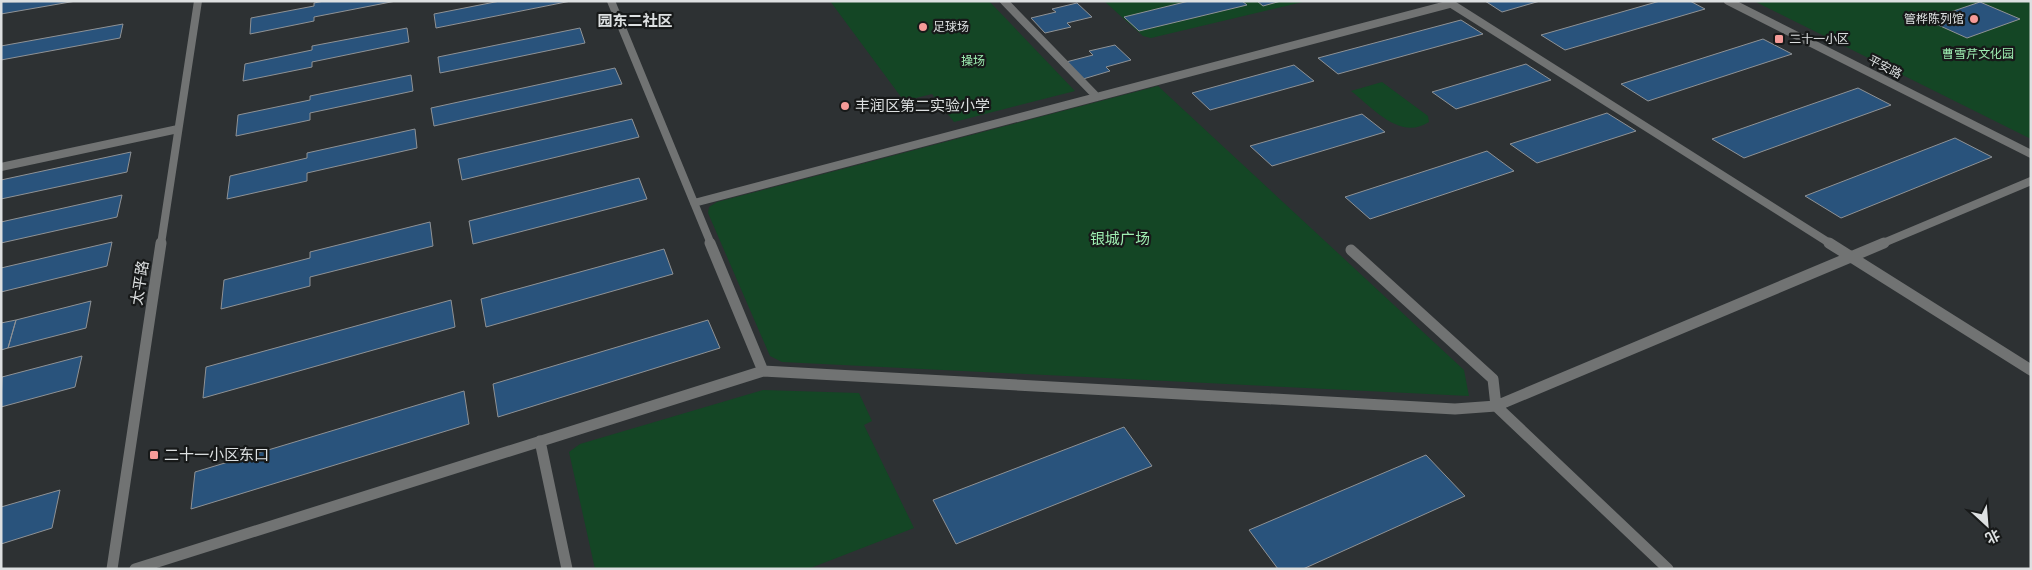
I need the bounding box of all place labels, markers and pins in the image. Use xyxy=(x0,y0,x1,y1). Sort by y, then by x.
place label: 管桦陈列馆 xyxy=(1904,12,1964,26)
marker: 管桦陈列馆 xyxy=(1968,13,1980,25)
place label: 足球场 xyxy=(933,20,969,34)
marker: 足球场 xyxy=(917,21,929,33)
place label: 二十一小区 xyxy=(1789,32,1849,46)
marker: 二十一小区 xyxy=(1773,33,1785,45)
place label: 丰润区第二实验小学 xyxy=(855,97,990,114)
marker: 丰润区第二实验小学 xyxy=(839,100,851,112)
place label: 二十一小区东口 xyxy=(164,446,269,463)
marker: 二十一小区东口 xyxy=(148,449,160,461)

